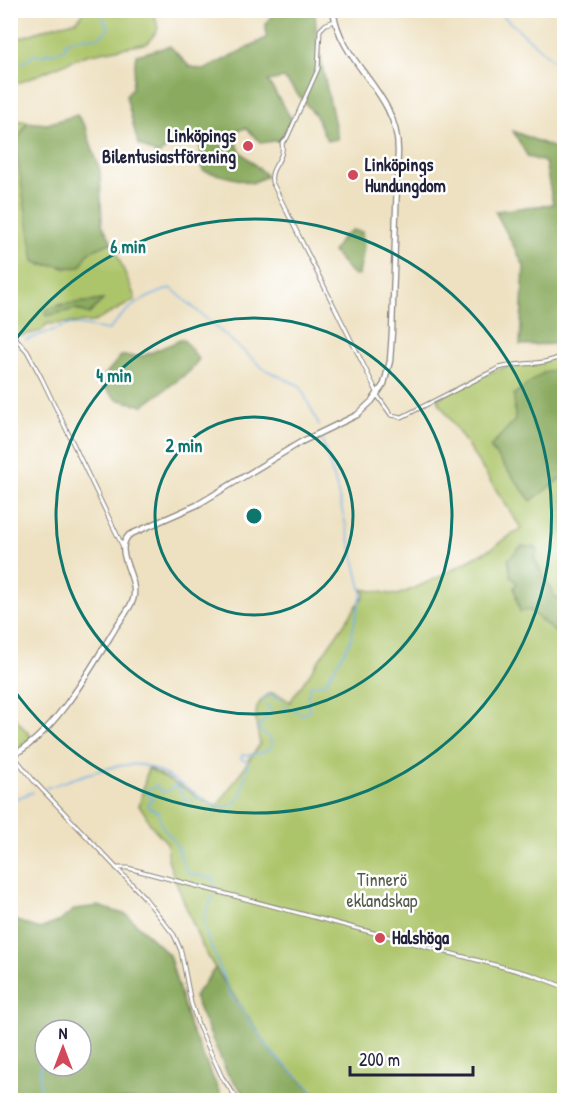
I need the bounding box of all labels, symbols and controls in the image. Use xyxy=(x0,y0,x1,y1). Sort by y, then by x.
place label: Linköpings Bilentusiastförening xyxy=(102,123,236,170)
marker: Linköpings Bilentusiastförening xyxy=(241,139,255,153)
place label: Linköpings Hundungdom xyxy=(365,152,446,199)
marker: Linköpings Hundungdom xyxy=(346,168,360,182)
text: 6 min xyxy=(110,234,146,259)
text: 4 min xyxy=(96,363,132,388)
text: 2 min xyxy=(166,433,202,458)
centre of rings xyxy=(244,506,264,526)
park label: Tinnerö eklandskap xyxy=(347,867,418,913)
place label: Halshöga xyxy=(392,925,450,951)
marker: Halshöga xyxy=(373,931,387,945)
north arrow xyxy=(33,1018,93,1078)
text: N xyxy=(59,1022,68,1044)
scale bar xyxy=(350,1039,473,1077)
text: 200 m xyxy=(359,1047,400,1072)

